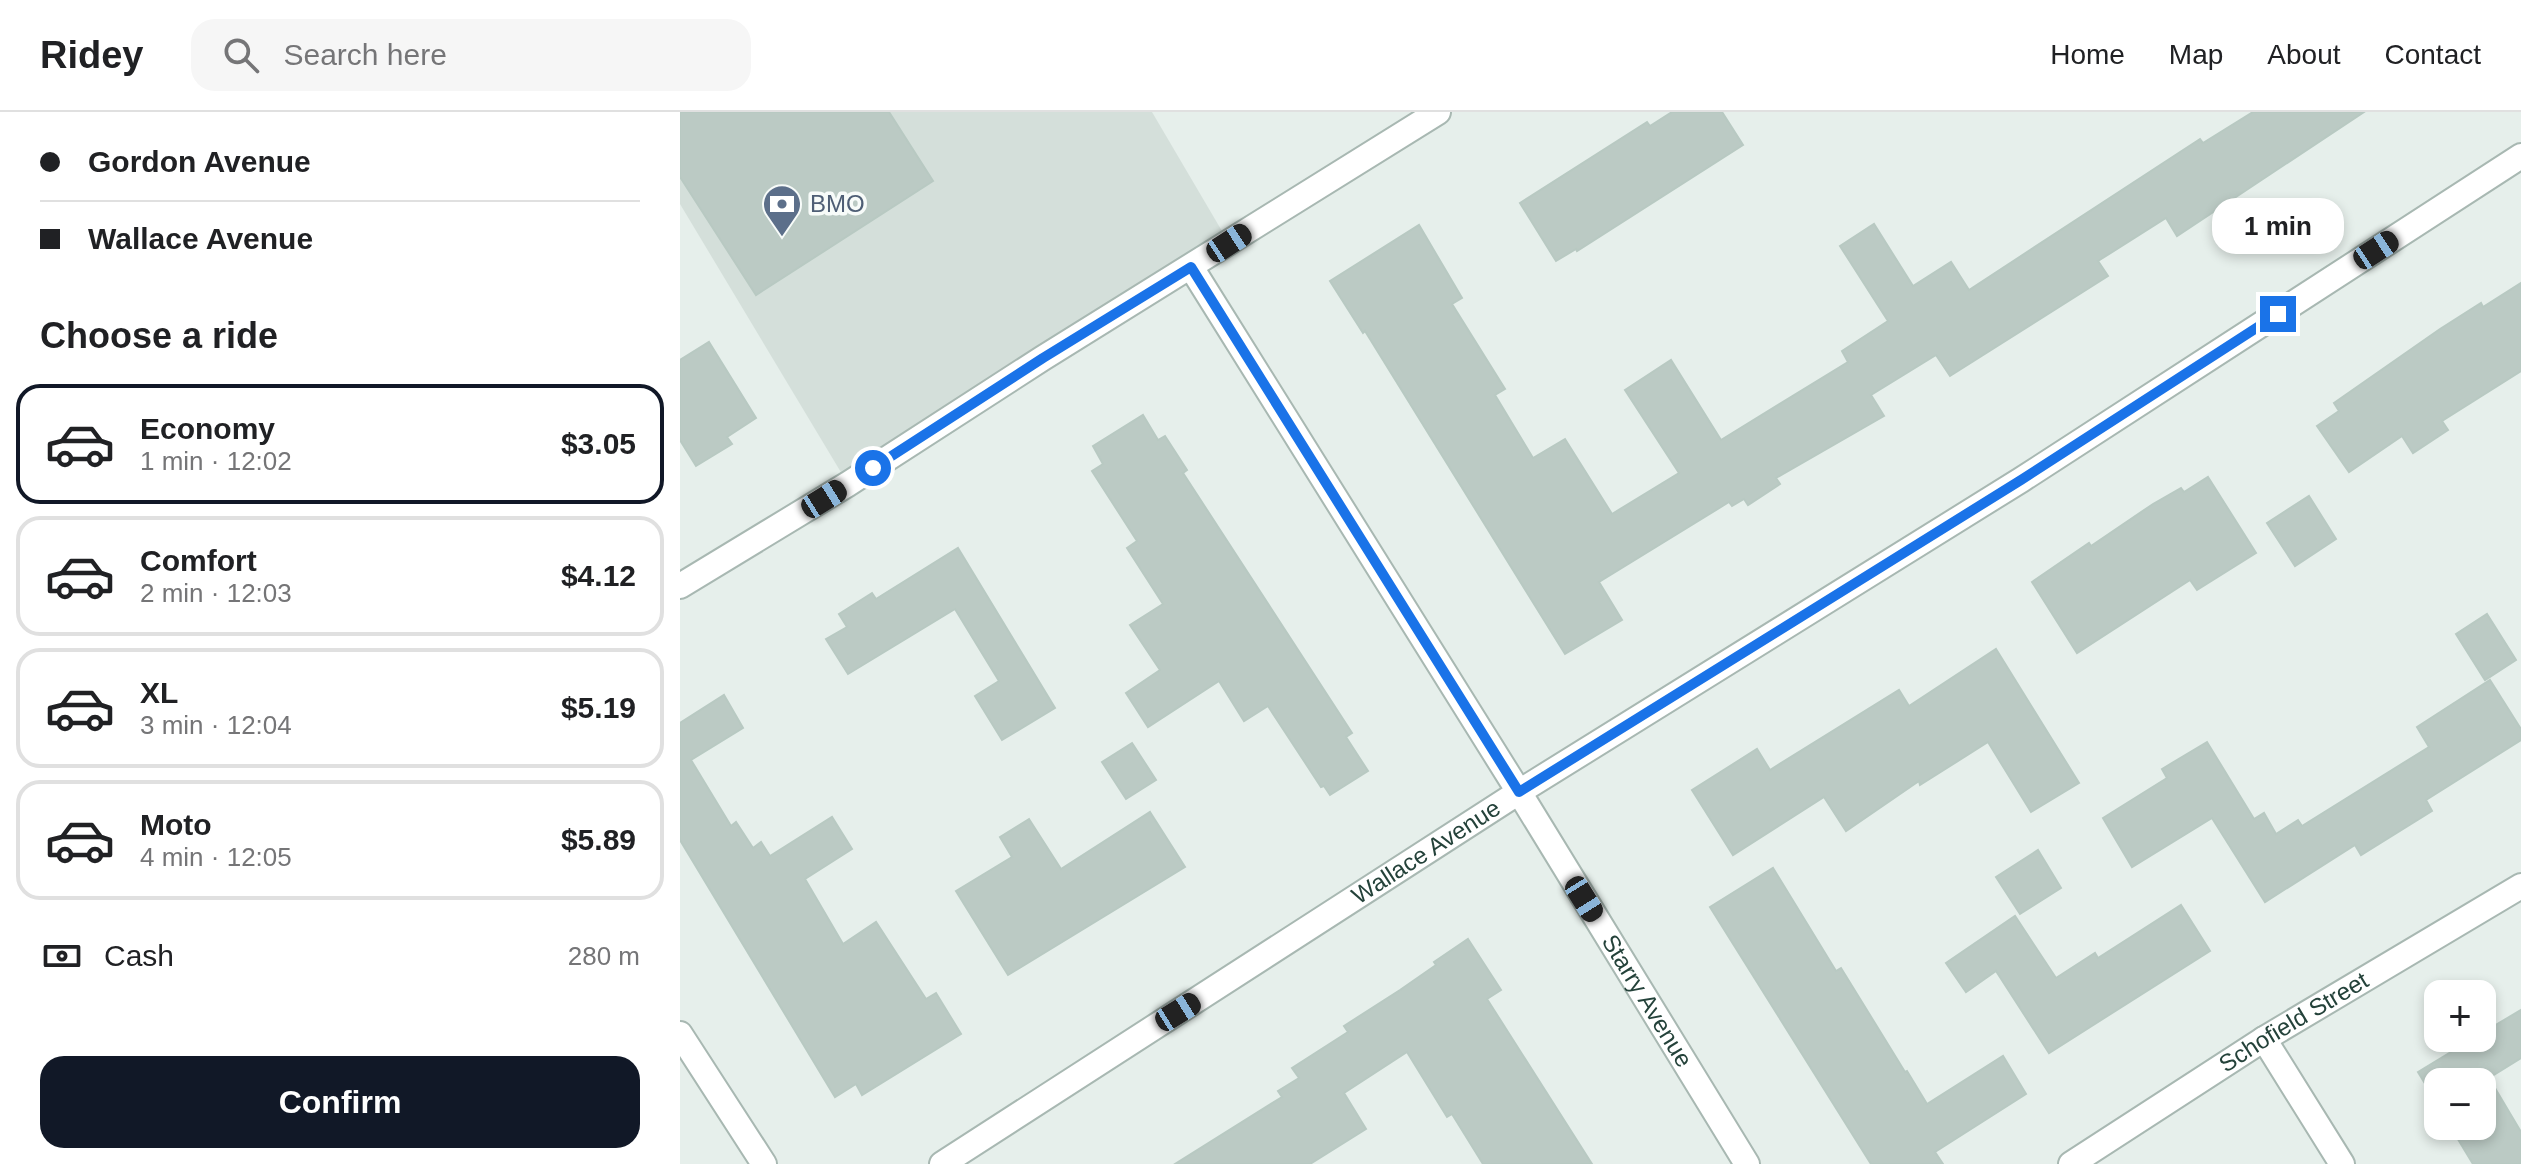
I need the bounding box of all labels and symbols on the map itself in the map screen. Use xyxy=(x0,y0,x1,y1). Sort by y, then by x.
bank icon: BMO xyxy=(761,183,803,238)
place label: BMO xyxy=(810,190,865,217)
callout: 1 min xyxy=(2212,198,2344,254)
car xyxy=(1202,220,1256,266)
car xyxy=(2349,227,2403,273)
route end xyxy=(2260,296,2296,332)
route start xyxy=(855,450,891,486)
car xyxy=(797,476,851,522)
street label: Wallace Avenue xyxy=(1347,794,1505,909)
car xyxy=(1561,872,1607,926)
street label: Starry Avenue xyxy=(1597,929,1698,1072)
street label: Schofield Street xyxy=(2214,966,2373,1077)
car xyxy=(1151,989,1205,1035)

